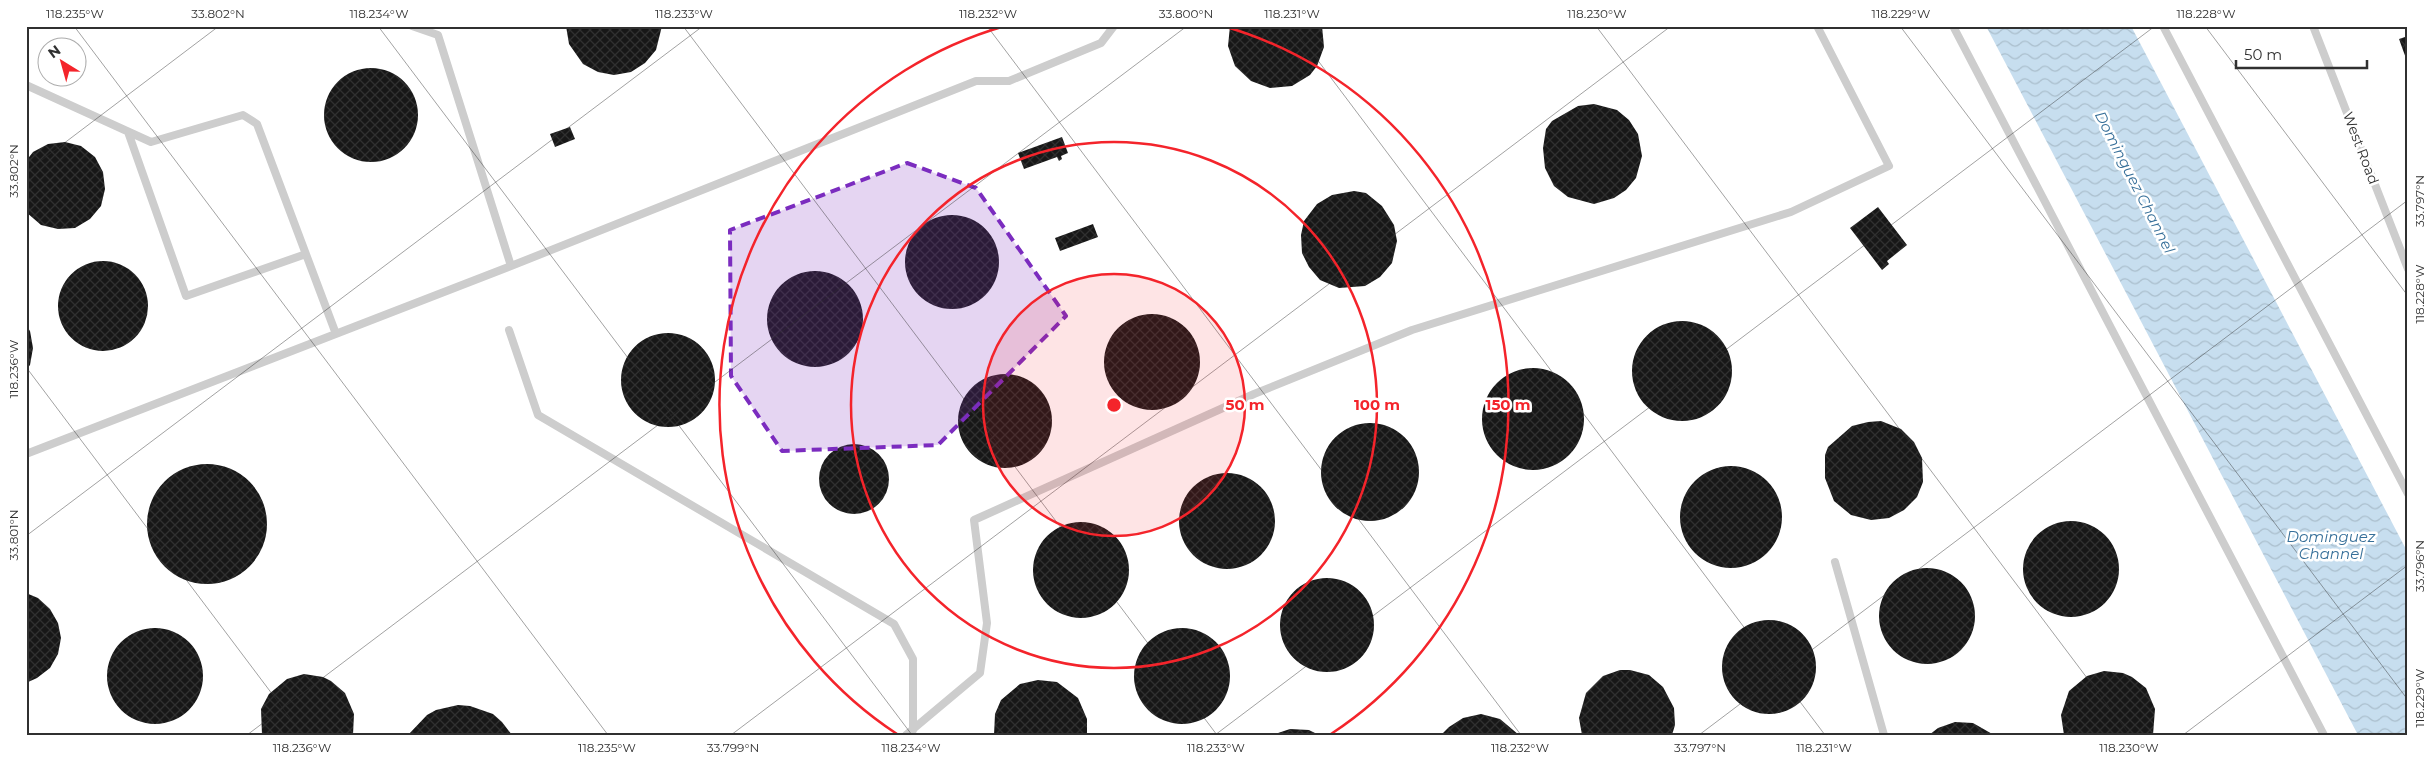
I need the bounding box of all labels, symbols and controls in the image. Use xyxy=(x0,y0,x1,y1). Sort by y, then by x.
text: 118.235°W xyxy=(46,6,104,21)
text: 33.802°N xyxy=(191,6,245,21)
text: 118.234°W xyxy=(350,6,408,21)
text: 118.233°W xyxy=(655,6,713,21)
text: 118.232°W xyxy=(959,6,1017,21)
text: 33.800°N xyxy=(1159,6,1213,21)
text: 118.231°W xyxy=(1264,6,1320,21)
text: 118.230°W xyxy=(1567,6,1627,21)
text: 118.229°W xyxy=(1872,6,1930,21)
text: 118.228°W xyxy=(2176,6,2236,21)
north arrow xyxy=(38,38,88,88)
scale bar xyxy=(2236,38,2368,70)
text: N xyxy=(44,41,64,62)
text: 50 m xyxy=(2244,45,2282,64)
water label: Dominguez Channel xyxy=(2091,108,2179,256)
street label: West Road xyxy=(2339,109,2383,187)
text: 33.802°N xyxy=(6,144,21,198)
text: 33.797°N xyxy=(2412,175,2427,227)
text: 118.228°W xyxy=(2412,264,2427,324)
text: 118.236°W xyxy=(6,340,21,398)
text: 50 m xyxy=(1225,395,1265,414)
text: 100 m xyxy=(1354,395,1400,414)
text: 150 m xyxy=(1486,395,1530,414)
centre of rings xyxy=(1105,396,1123,414)
text: 33.801°N xyxy=(6,510,21,560)
water label: Dominguez Channel xyxy=(2287,527,2376,563)
text: 33.796°N xyxy=(2412,540,2427,592)
text: 118.229°W xyxy=(2412,669,2427,727)
text: 118.236°W xyxy=(273,740,331,755)
text: 118.235°W xyxy=(578,740,636,755)
text: 33.799°N xyxy=(707,740,759,755)
text: 118.234°W xyxy=(882,740,940,755)
text: 118.233°W xyxy=(1187,740,1245,755)
text: 118.232°W xyxy=(1491,740,1549,755)
text: 33.797°N xyxy=(1674,740,1726,755)
text: 118.231°W xyxy=(1796,740,1852,755)
text: 118.230°W xyxy=(2099,740,2159,755)

